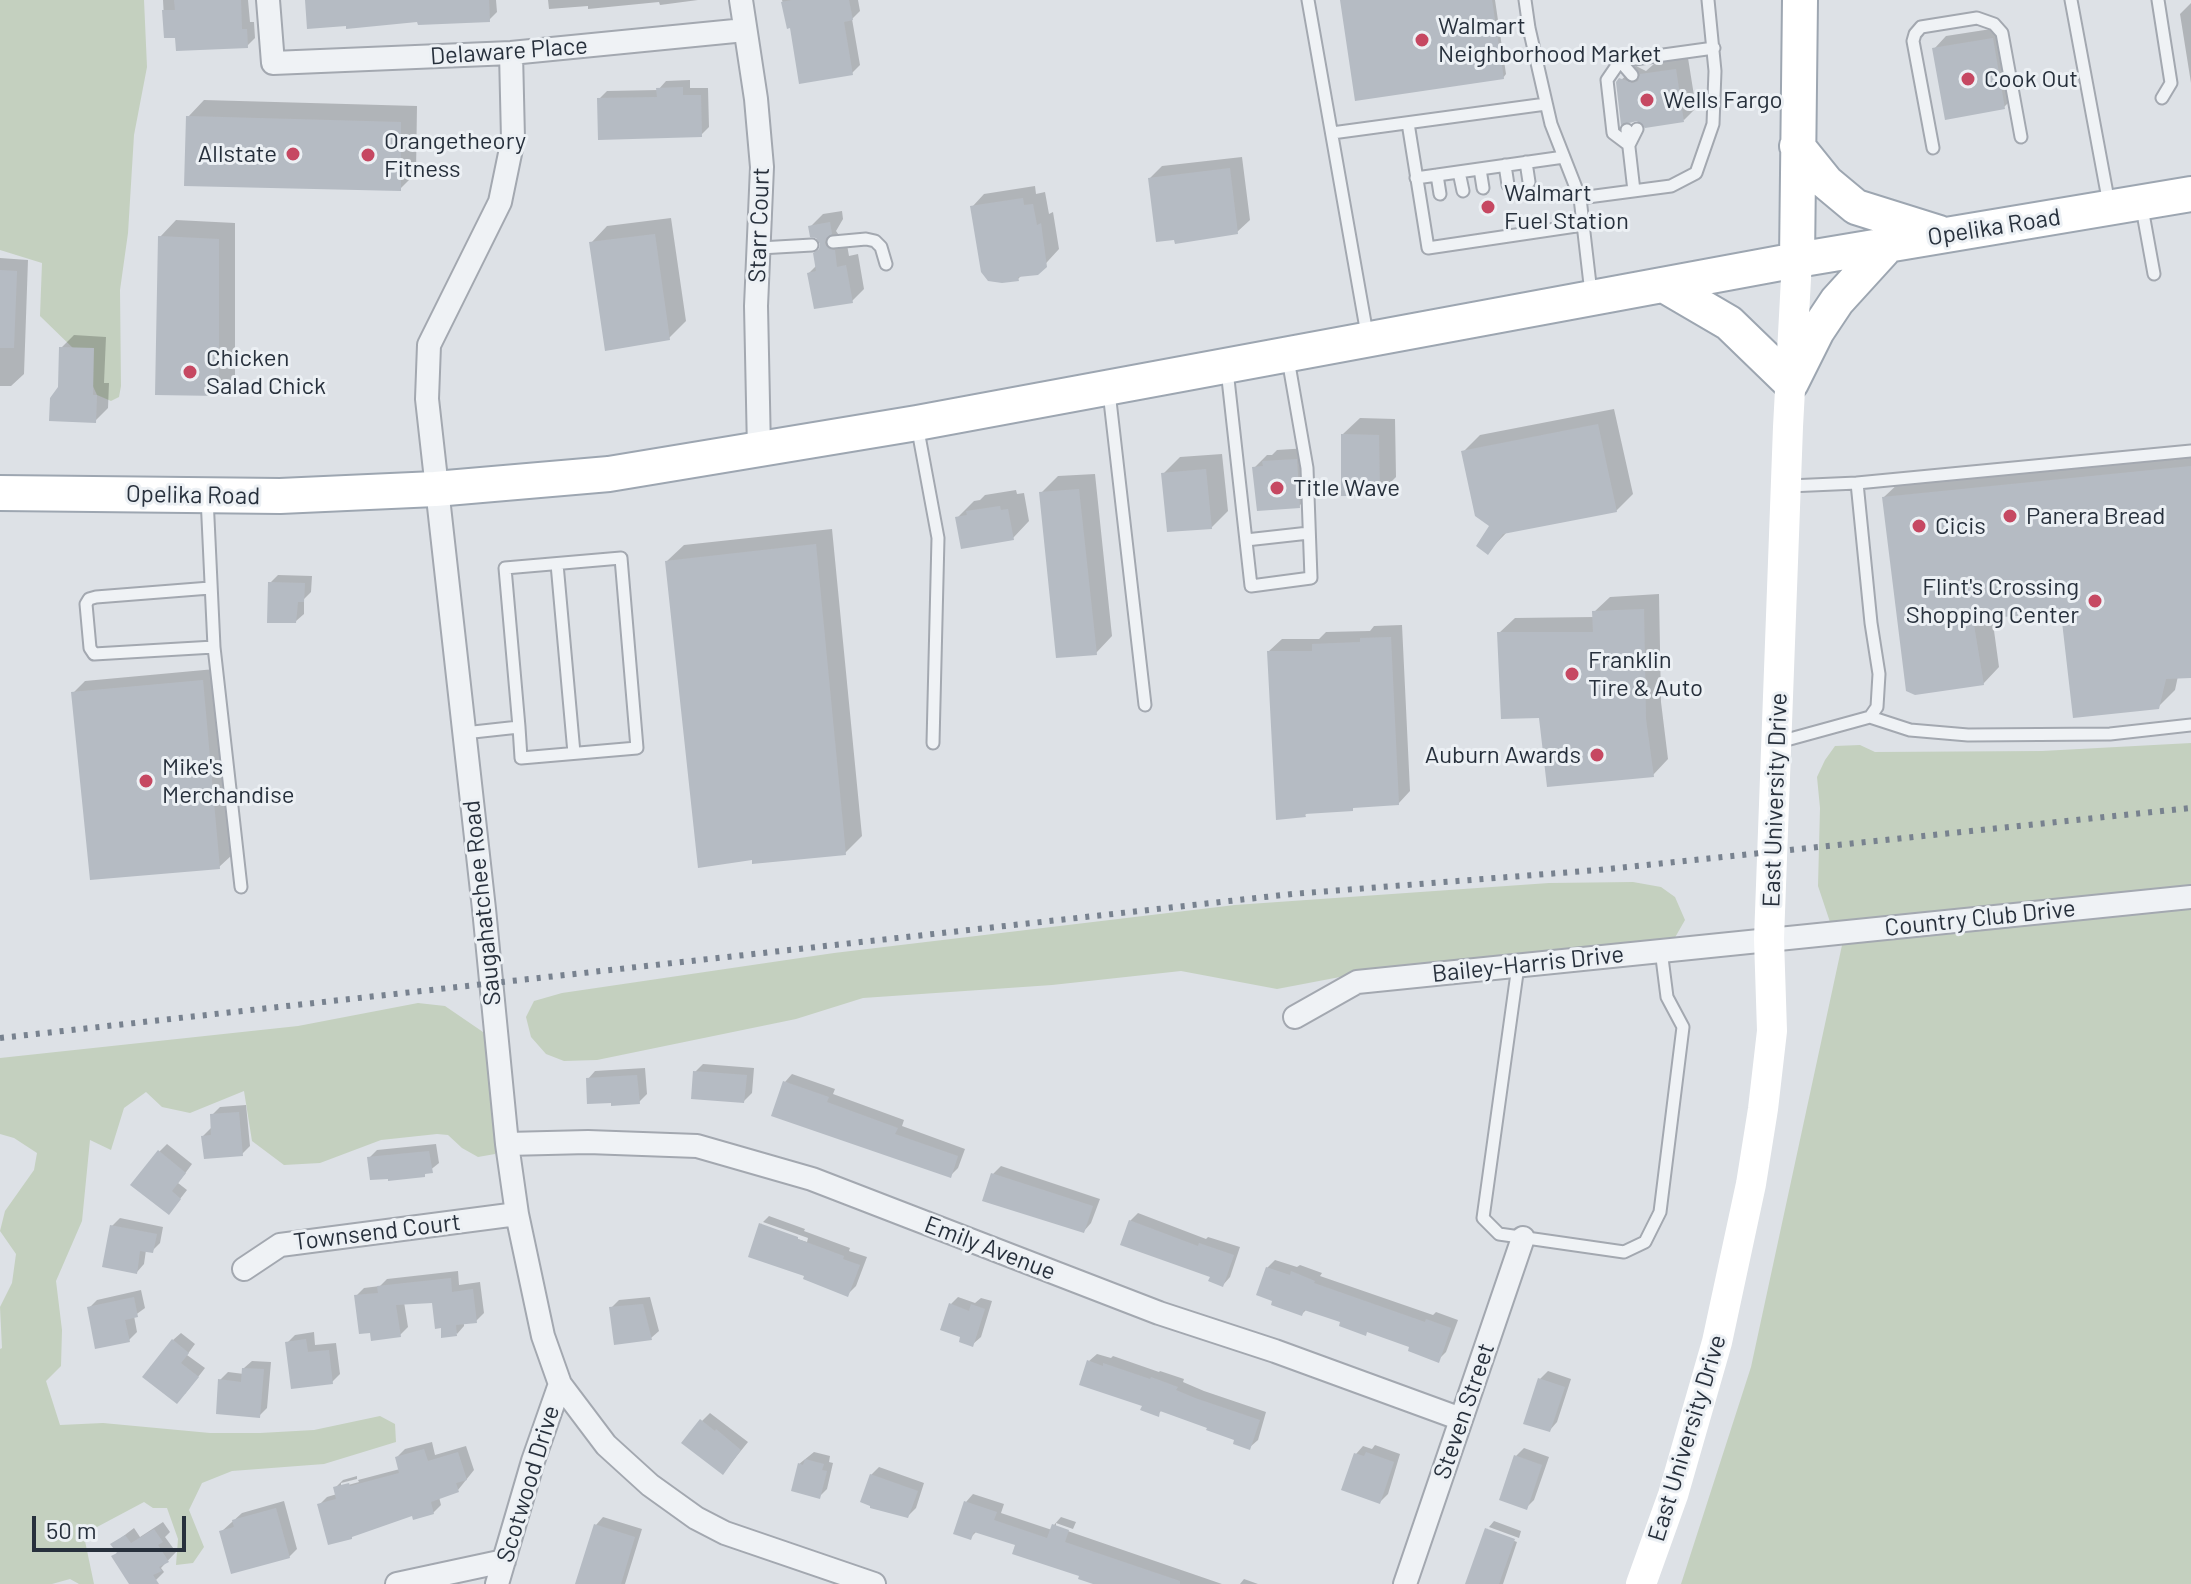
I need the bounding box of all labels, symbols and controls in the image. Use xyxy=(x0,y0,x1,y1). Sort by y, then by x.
place label: Walmart Neighborhood Market xyxy=(1438,12,1662,68)
street label: Delaware Place xyxy=(429,31,589,71)
marker: Walmart Neighborhood Market xyxy=(1413,31,1431,49)
place label: Cook Out xyxy=(1984,65,2078,93)
marker: Cook Out xyxy=(1959,70,1977,88)
place label: Wells Fargo xyxy=(1663,86,1783,114)
marker: Wells Fargo xyxy=(1638,91,1656,109)
place label: Orangetheory Fitness xyxy=(384,127,526,183)
place label: Allstate xyxy=(198,140,277,168)
marker: Allstate xyxy=(284,145,302,163)
marker: Orangetheory Fitness xyxy=(359,146,377,164)
street label: Starr Court xyxy=(743,167,775,283)
place label: Walmart Fuel Station xyxy=(1504,179,1629,235)
marker: Walmart Fuel Station xyxy=(1479,198,1497,216)
street label: Opelika Road xyxy=(1925,202,2063,252)
place label: Chicken Salad Chick xyxy=(206,344,326,400)
marker: Chicken Salad Chick xyxy=(181,363,199,381)
place label: Title Wave xyxy=(1293,474,1400,502)
street label: Opelika Road xyxy=(126,479,260,511)
marker: Title Wave xyxy=(1268,479,1286,497)
place label: Panera Bread xyxy=(2026,502,2165,530)
marker: Panera Bread xyxy=(2001,507,2019,525)
place label: Cicis xyxy=(1935,512,1986,540)
marker: Cicis xyxy=(1910,517,1928,535)
place label: Flint's Crossing Shopping Center xyxy=(1906,573,2079,629)
marker: Flint's Crossing Shopping Center xyxy=(2086,592,2104,610)
place label: Franklin Tire & Auto xyxy=(1588,646,1703,702)
marker: Franklin Tire & Auto xyxy=(1563,665,1581,683)
street label: East University Drive xyxy=(1757,692,1793,908)
place label: Auburn Awards xyxy=(1425,741,1581,769)
marker: Auburn Awards xyxy=(1588,746,1606,764)
place label: Mike's Merchandise xyxy=(162,753,295,809)
marker: Mike's Merchandise xyxy=(137,772,155,790)
street label: Saugahatchee Road xyxy=(457,799,507,1007)
street label: Country Club Drive xyxy=(1883,894,2077,942)
street label: Bailey-Harris Drive xyxy=(1431,940,1625,988)
street label: Townsend Court xyxy=(292,1207,462,1257)
street label: Emily Avenue xyxy=(920,1210,1060,1286)
street label: East University Drive xyxy=(1642,1331,1732,1545)
street label: Steven Street xyxy=(1427,1339,1501,1483)
street label: Scotwood Drive xyxy=(490,1402,566,1566)
scale bar xyxy=(36,1500,190,1550)
text: 50 m xyxy=(46,1515,97,1544)

